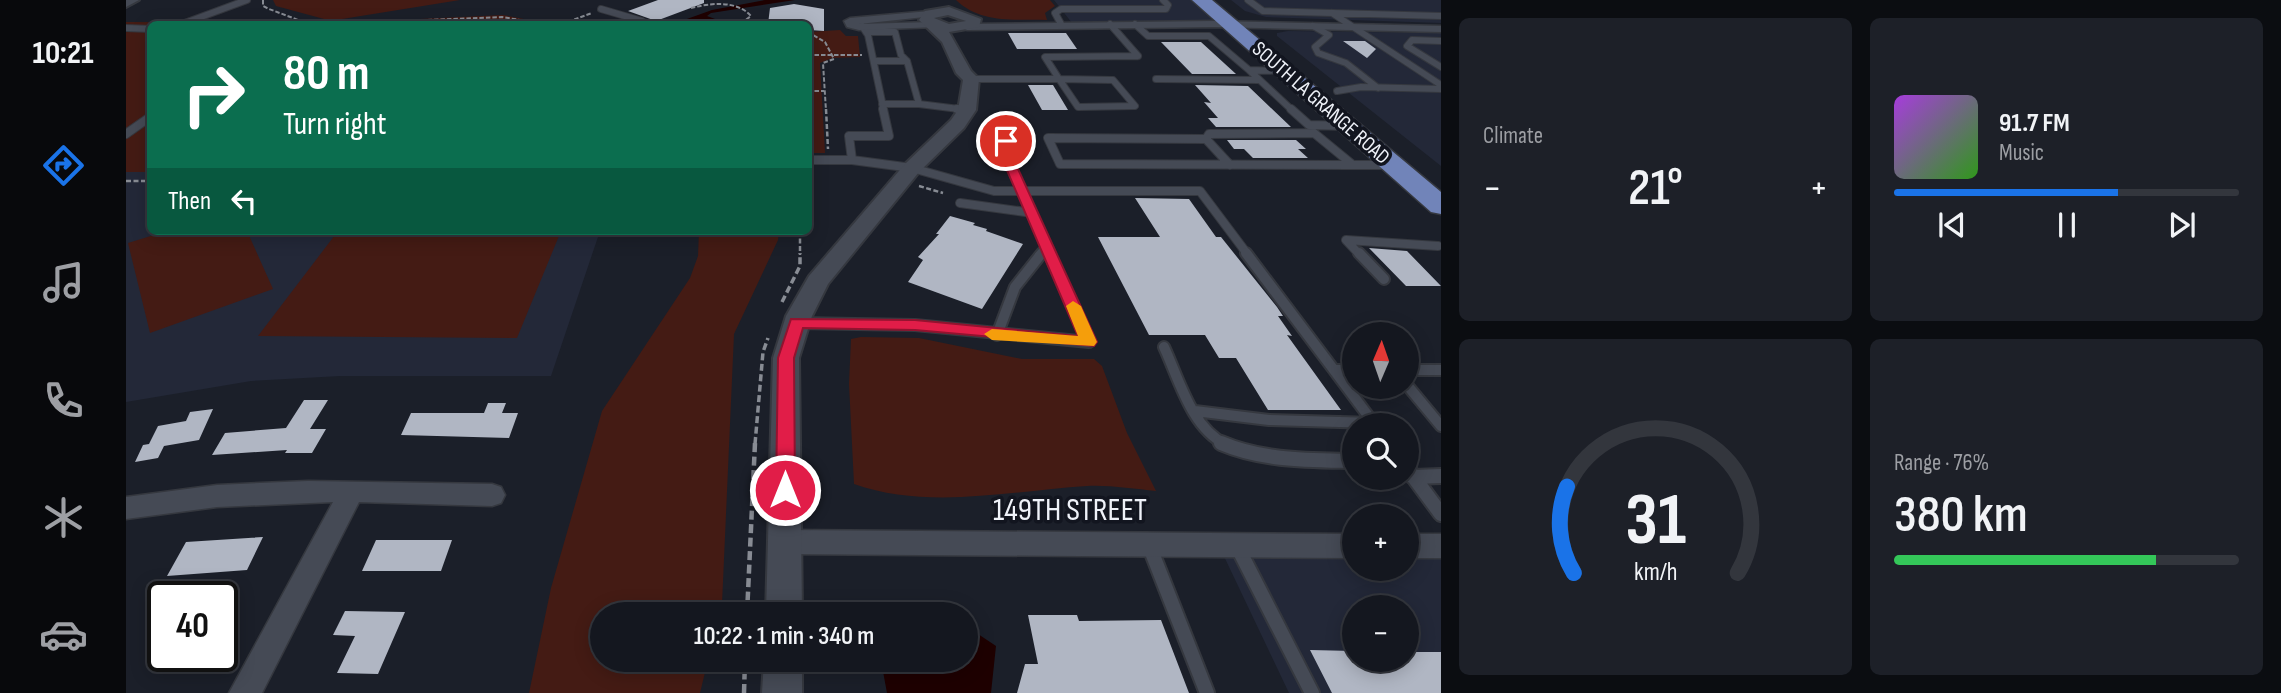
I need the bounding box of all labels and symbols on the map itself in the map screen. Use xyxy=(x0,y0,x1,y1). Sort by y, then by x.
street label: SOUTH LA GRANGE ROAD xyxy=(1247,37,1395,169)
pin xyxy=(976,111,1036,171)
north arrow xyxy=(1342,322,1419,399)
position arrow xyxy=(748,453,822,527)
street label: 149TH STREET xyxy=(993,491,1147,530)
speed limit sign: 40 xyxy=(147,581,238,672)

